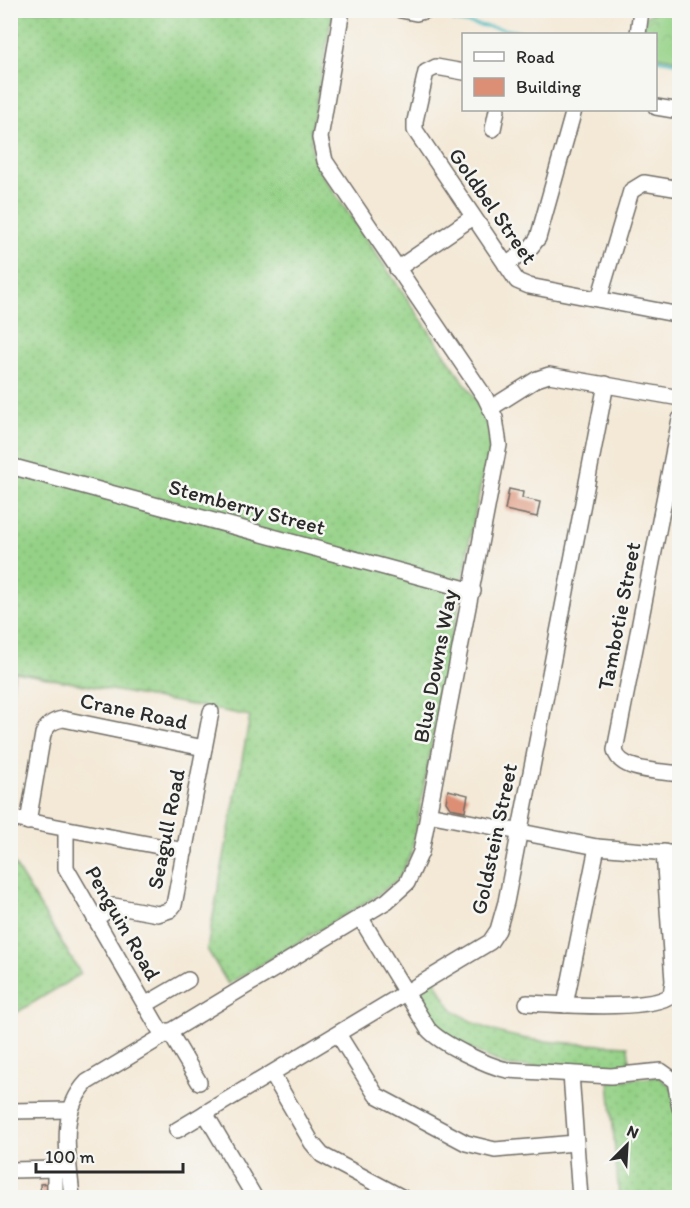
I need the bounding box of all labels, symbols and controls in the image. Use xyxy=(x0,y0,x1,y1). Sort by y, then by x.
legend xyxy=(462,33,657,111)
text: Road xyxy=(516,46,555,68)
text: Building xyxy=(516,76,582,98)
street label: Goldbel Street xyxy=(443,142,543,270)
street label: Stemberry Street xyxy=(166,473,328,541)
street label: Tambotie Street xyxy=(591,540,647,692)
street label: Blue Downs Way xyxy=(407,586,463,745)
street label: Crane Road xyxy=(78,686,190,736)
street label: Goldstein Street xyxy=(465,761,523,917)
street label: Seagull Road xyxy=(141,767,191,891)
street label: Penguin Road xyxy=(79,861,167,985)
north arrow xyxy=(597,1115,657,1175)
text: N xyxy=(624,1121,642,1143)
scale bar xyxy=(36,1136,183,1174)
text: 100 m xyxy=(45,1146,95,1168)

